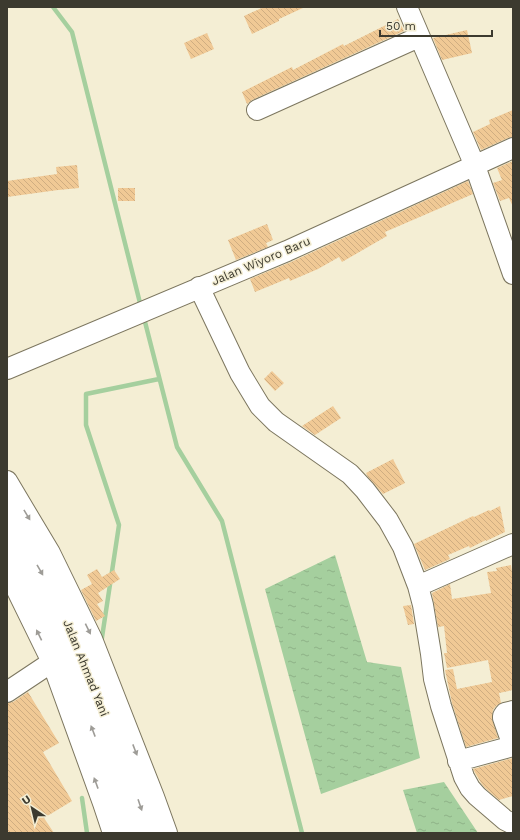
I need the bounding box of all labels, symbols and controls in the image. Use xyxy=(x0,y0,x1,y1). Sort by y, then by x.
scale bar xyxy=(380,12,492,38)
text: 50 m xyxy=(386,19,416,33)
street label: Jalan Wiyoro Baru xyxy=(209,234,313,288)
one-way arrow xyxy=(23,510,31,520)
one-way arrow xyxy=(37,564,44,576)
street label: Jalan Ahmad Yani xyxy=(60,618,112,718)
one-way arrow xyxy=(85,624,91,635)
one-way arrow xyxy=(36,630,42,641)
one-way arrow xyxy=(90,724,96,736)
one-way arrow xyxy=(133,745,139,757)
one-way arrow xyxy=(92,776,98,788)
north arrow xyxy=(12,788,52,828)
text: U xyxy=(20,793,34,808)
one-way arrow xyxy=(137,800,143,812)

